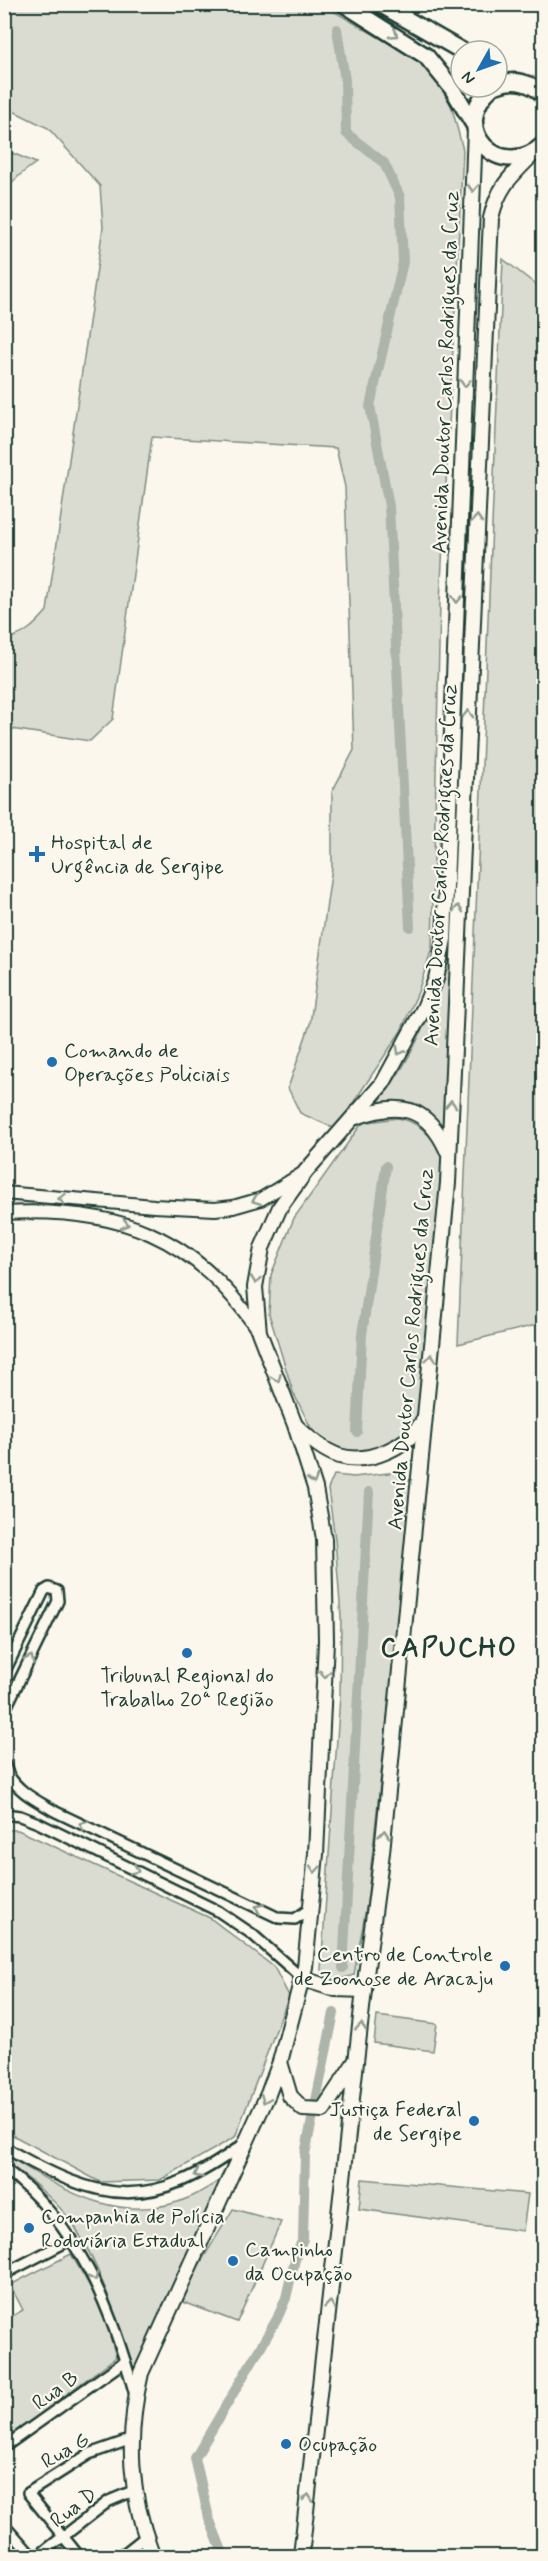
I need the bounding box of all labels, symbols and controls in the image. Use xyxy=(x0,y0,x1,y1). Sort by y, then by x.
one-way arrow xyxy=(388,27,398,39)
north arrow xyxy=(449,39,509,99)
text: N xyxy=(457,67,480,89)
one-way arrow xyxy=(466,183,479,192)
street label: Avenida Doutor Carlos Rodrigues da Cruz xyxy=(426,190,468,554)
one-way arrow xyxy=(459,378,472,387)
one-way arrow xyxy=(470,515,483,524)
one-way arrow xyxy=(450,594,463,603)
street label: Avenida Doutor Carlos Rodrigues da Cruz xyxy=(418,683,466,1047)
one-way arrow xyxy=(461,709,474,718)
place label: Hospital de Urgência de Sergipe xyxy=(51,829,224,883)
marker: Hospital de Urgência de Sergipe xyxy=(28,845,46,863)
one-way arrow xyxy=(452,904,465,913)
place label: Comando de Operações Policiais xyxy=(64,1037,230,1089)
one-way arrow xyxy=(396,1045,407,1056)
marker: Comando de Operações Policiais xyxy=(45,1055,59,1069)
one-way arrow xyxy=(445,1099,457,1108)
street label: Avenida Doutor Carlos Rodrigues da Cruz xyxy=(381,1167,443,1531)
one-way arrow xyxy=(57,1193,67,1206)
one-way arrow xyxy=(251,1193,261,1206)
one-way arrow xyxy=(120,1216,130,1229)
one-way arrow xyxy=(251,1275,263,1284)
one-way arrow xyxy=(424,1353,437,1362)
one-way arrow xyxy=(270,1372,282,1383)
one-way arrow xyxy=(306,1474,318,1485)
district label: CAPUCHO xyxy=(381,1631,517,1666)
marker: Tribunal Regional do Trabalho 20ª Região xyxy=(180,1646,194,1660)
one-way arrow xyxy=(22,1655,34,1666)
place label: Tribunal Regional do Trabalho 20ª Região xyxy=(100,1662,274,1716)
one-way arrow xyxy=(318,1670,331,1679)
one-way arrow xyxy=(79,1820,90,1832)
one-way arrow xyxy=(377,1829,390,1838)
one-way arrow xyxy=(128,1863,139,1875)
one-way arrow xyxy=(309,1864,322,1873)
one-way arrow xyxy=(255,1904,266,1916)
place label: Centro de Controle de Zoonose de Aracaju xyxy=(294,1941,493,1993)
marker: Centro de Controle de Zoonose de Aracaju xyxy=(498,1959,512,1973)
one-way arrow xyxy=(354,2023,367,2032)
one-way arrow xyxy=(260,2093,272,2104)
place label: Justiça Federal de Sergipe xyxy=(329,2096,462,2148)
marker: Justiça Federal de Sergipe xyxy=(467,2114,481,2128)
one-way arrow xyxy=(194,2167,204,2178)
place label: Companhia de Polícia Rodoviária Estadual xyxy=(41,2203,225,2255)
marker: Companhia de Polícia Rodoviária Estadual xyxy=(22,2221,36,2235)
place label: Campinho da Ocupação xyxy=(245,2236,353,2288)
marker: Campinho da Ocupação xyxy=(226,2254,240,2268)
one-way arrow xyxy=(86,2271,98,2282)
one-way arrow xyxy=(323,2300,336,2309)
street label: Rua B xyxy=(27,2365,84,2417)
street label: Rua G xyxy=(36,2426,95,2476)
place label: Ocupação xyxy=(298,2431,377,2459)
marker: Ocupação xyxy=(279,2437,293,2451)
street label: Rua D xyxy=(44,2481,103,2535)
one-way arrow xyxy=(301,2494,313,2503)

